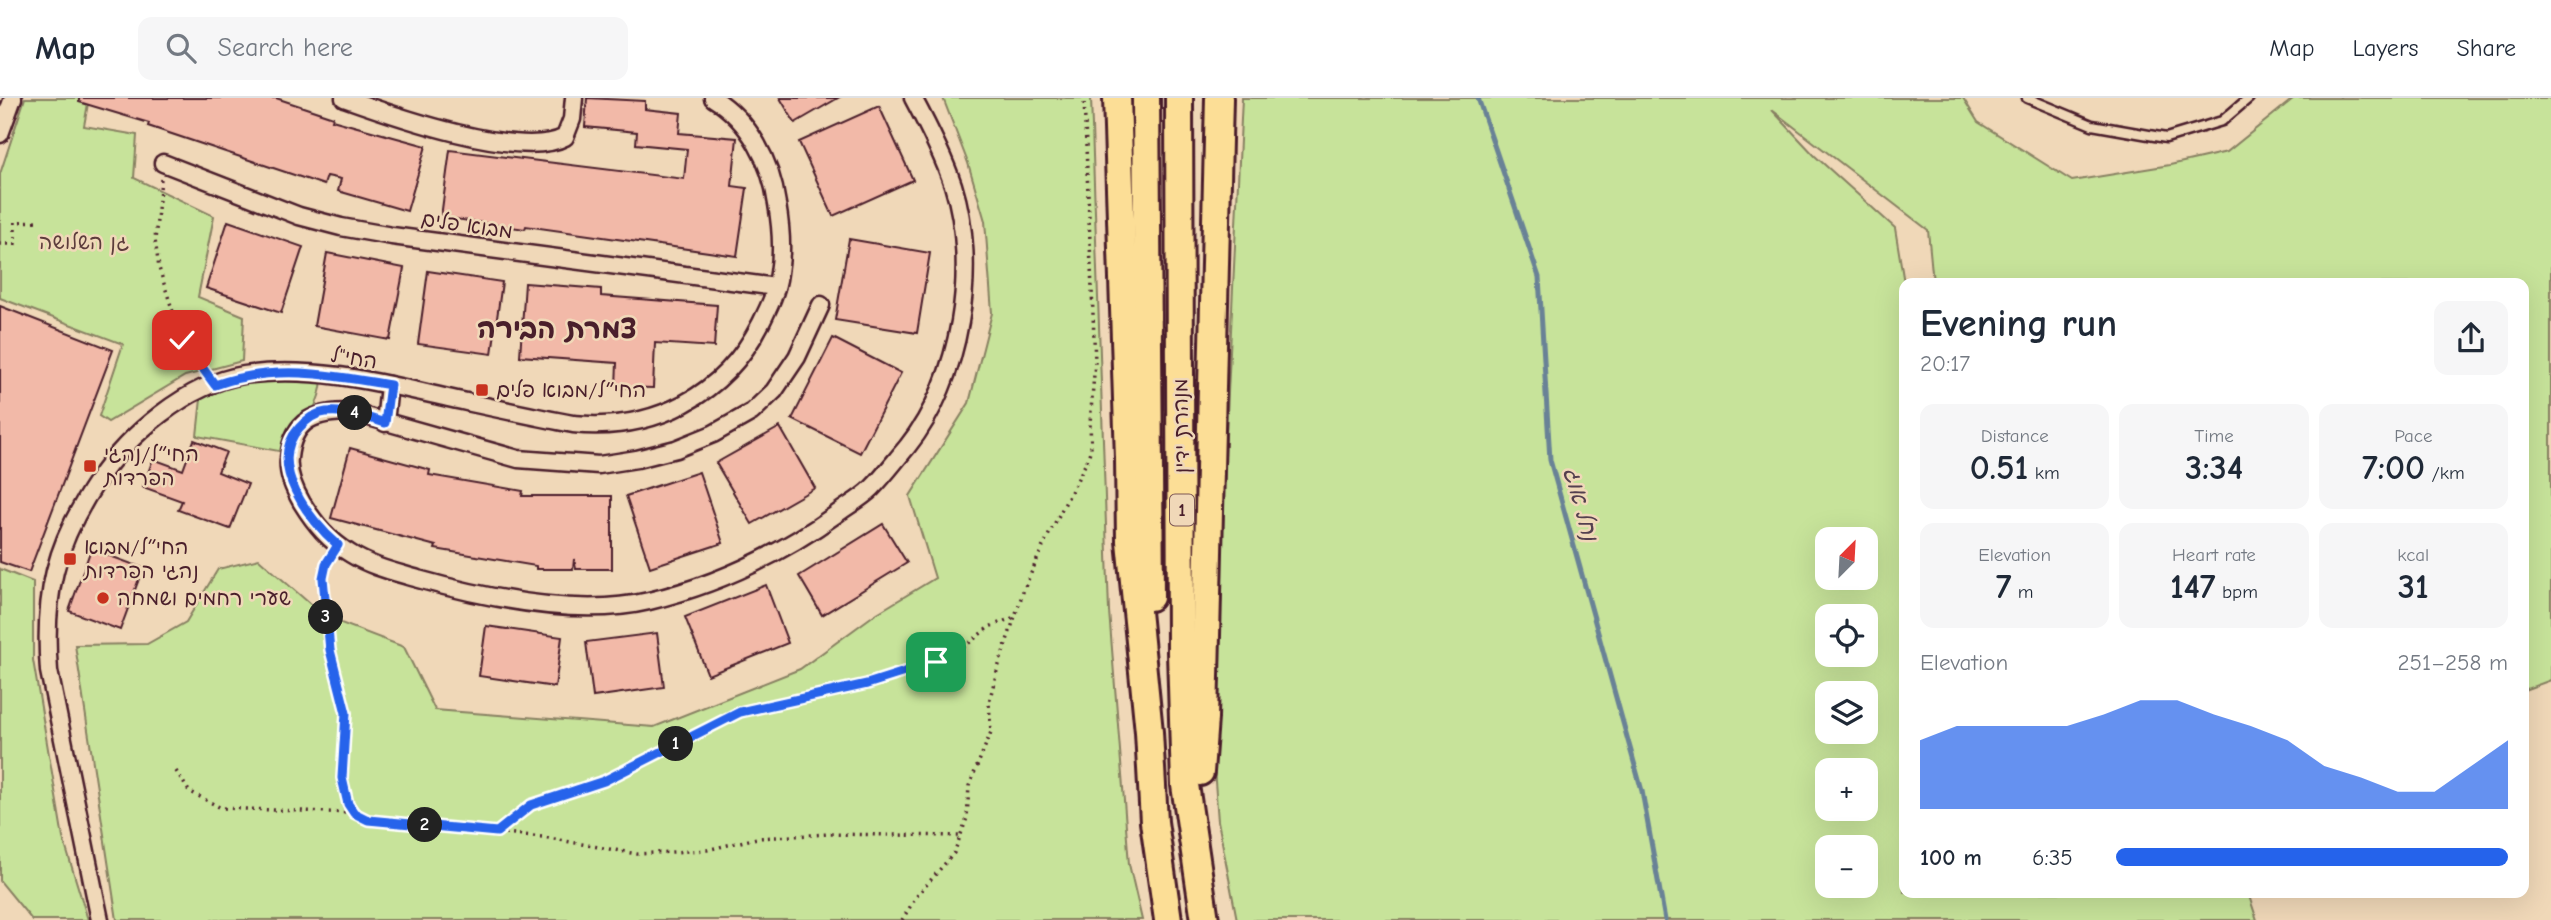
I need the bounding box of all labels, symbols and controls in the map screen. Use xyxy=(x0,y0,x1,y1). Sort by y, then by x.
search box xyxy=(138,17,628,80)
text: Map xyxy=(35,29,96,67)
icon: search xyxy=(162,29,200,67)
text: Search here xyxy=(218,33,353,63)
text: Map xyxy=(2269,34,2315,62)
text: Layers xyxy=(2353,34,2418,62)
text: Share xyxy=(2456,34,2516,62)
street label: מבוא פלים xyxy=(420,207,514,243)
park label: גן השלושה xyxy=(39,230,129,255)
button: share xyxy=(2434,301,2508,375)
text: Evening run xyxy=(1920,302,2117,346)
pin xyxy=(152,310,212,370)
district label: צמרת הבירה xyxy=(477,313,637,345)
icon: check xyxy=(163,321,201,359)
street label: החי"ל xyxy=(329,342,379,374)
text: 20:17 xyxy=(1920,350,1970,377)
place label: החי״ל/מבוא פלים xyxy=(496,378,646,402)
street label: מנהרת ידין xyxy=(1168,378,1195,474)
marker: החי״ל/מבוא פלים xyxy=(474,382,490,398)
pin: 4 xyxy=(338,396,372,430)
text: 4 xyxy=(350,401,359,423)
text: Distance xyxy=(1981,425,2049,447)
text: Time xyxy=(2194,425,2234,447)
text: Pace xyxy=(2394,425,2432,447)
place label: החי״ל/נהגי הפרדות xyxy=(102,442,199,490)
text: 0.51 xyxy=(1970,447,2028,488)
text: 3:34 xyxy=(2185,447,2243,488)
text: 7:00 xyxy=(2362,447,2425,488)
marker: החי״ל/נהגי הפרדות xyxy=(82,458,98,474)
text: km xyxy=(2028,462,2060,484)
text: /km xyxy=(2425,462,2465,484)
water label: נחל אוג xyxy=(1558,464,1604,545)
road number: 1 xyxy=(1170,494,1194,526)
north arrow xyxy=(1815,527,1878,590)
map controls xyxy=(1815,527,1878,898)
place label: החי״ל/מבוא נהגי הפרדות xyxy=(82,535,199,584)
text: Elevation xyxy=(1978,544,2051,566)
text: Heart rate xyxy=(2172,544,2256,566)
text: kcal xyxy=(2397,544,2429,566)
marker: החי״ל/מבוא נהגי הפרדות xyxy=(62,551,78,567)
text: 7 xyxy=(1996,566,2012,607)
text: 147 xyxy=(2170,566,2216,607)
text: 31 xyxy=(2398,566,2429,607)
text: m xyxy=(2012,581,2034,603)
text: bpm xyxy=(2216,581,2258,603)
place label: שערי רחמים ושמחה xyxy=(117,586,291,610)
marker: שערי רחמים ושמחה xyxy=(95,590,111,606)
pin: 3 xyxy=(308,600,344,634)
button: locate xyxy=(1815,604,1878,667)
text: 3 xyxy=(321,605,330,627)
pin xyxy=(906,632,966,692)
icon: arrive xyxy=(917,643,955,681)
text: Elevation xyxy=(1920,649,2008,676)
text: 251–258 m xyxy=(2398,649,2508,676)
button: layers xyxy=(1815,681,1878,744)
pin: 1 xyxy=(658,726,694,762)
text: 1 xyxy=(672,732,679,754)
button: + xyxy=(1815,758,1878,821)
pin: 2 xyxy=(408,808,442,842)
text: 2 xyxy=(420,813,429,835)
button: − xyxy=(1815,835,1878,898)
text: 100 m xyxy=(1920,844,1982,871)
text: 6:35 xyxy=(2032,844,2073,871)

